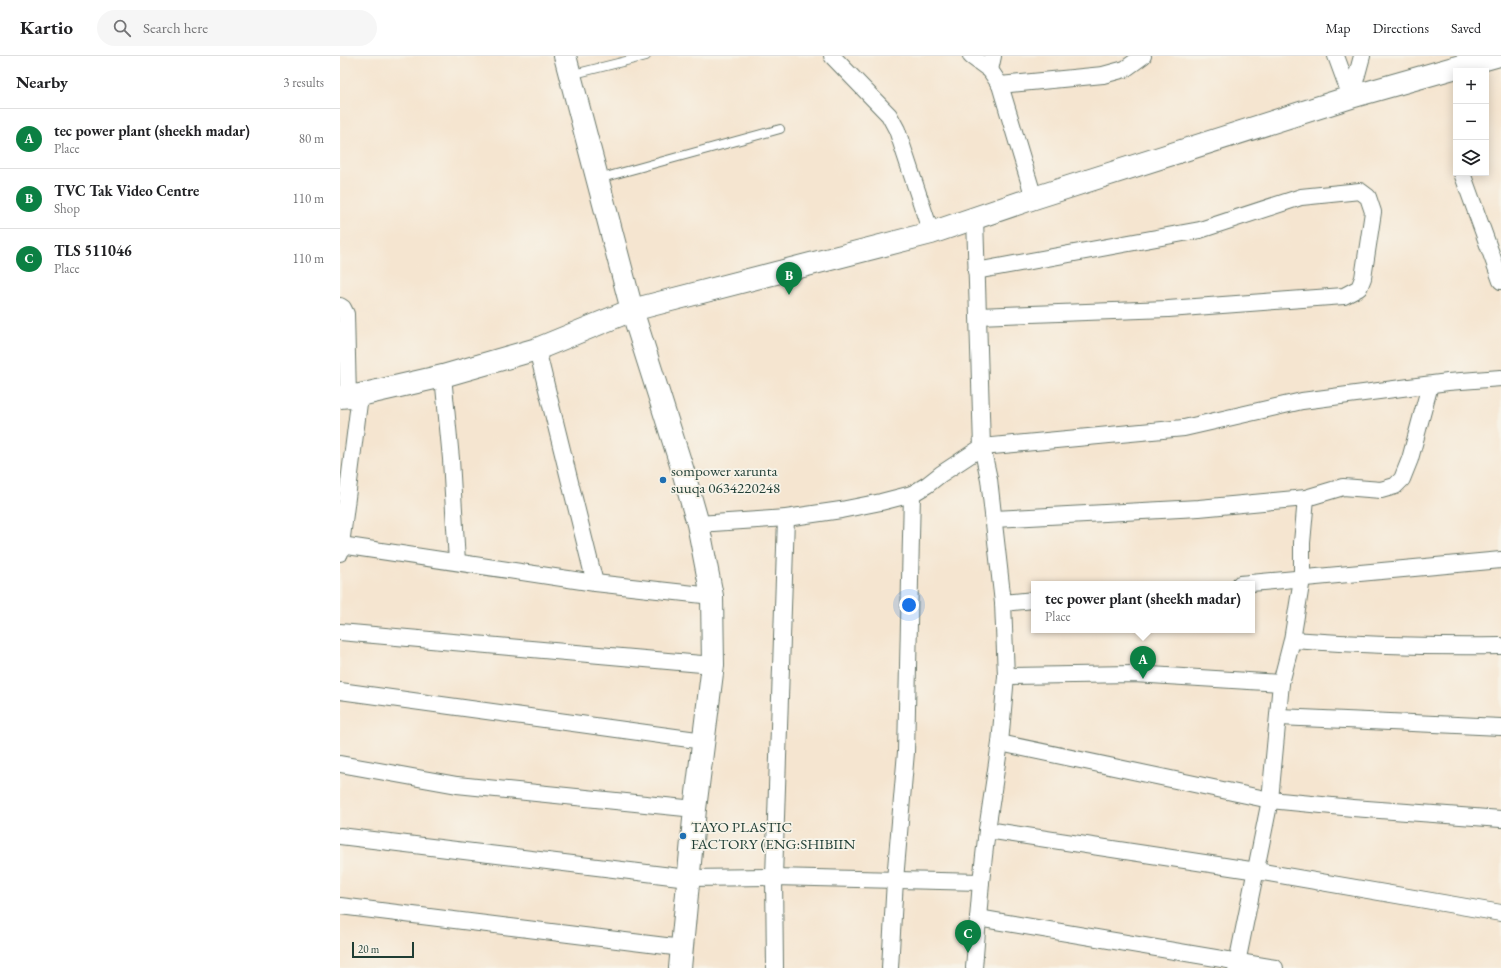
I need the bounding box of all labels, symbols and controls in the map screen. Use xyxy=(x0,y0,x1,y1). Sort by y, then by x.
search box xyxy=(97,10,377,46)
text: Kartio xyxy=(20,15,73,40)
icon: search xyxy=(111,17,133,39)
text: Search here xyxy=(143,18,208,37)
text: Map xyxy=(1325,19,1351,37)
text: Directions xyxy=(1373,19,1429,37)
text: Saved xyxy=(1451,19,1481,37)
map controls xyxy=(1453,68,1489,176)
button: + xyxy=(1453,68,1489,104)
text: Nearby xyxy=(16,71,68,93)
text: 3 results xyxy=(283,74,324,91)
button: − xyxy=(1453,104,1489,140)
text: tec power plant (sheekh madar) xyxy=(54,121,250,140)
text: A xyxy=(24,130,34,147)
text: 80 m xyxy=(299,130,324,147)
text: Place xyxy=(54,140,80,157)
button: layers xyxy=(1453,140,1489,176)
text: TVC Tak Video Centre xyxy=(54,181,199,200)
text: B xyxy=(25,190,33,207)
text: 110 m xyxy=(293,190,324,207)
text: Shop xyxy=(54,200,80,217)
text: TLS 511046 xyxy=(54,241,132,260)
text: C xyxy=(24,250,34,267)
text: 110 m xyxy=(293,250,324,267)
text: Place xyxy=(54,260,80,277)
pin: B xyxy=(776,262,802,295)
place label: sompower xarunta suuqa 0634220248 xyxy=(671,461,780,497)
marker: sompower xarunta suuqa 0634220248 xyxy=(658,475,668,485)
popup xyxy=(1031,581,1255,633)
text: tec power plant (sheekh madar) xyxy=(1045,589,1241,608)
your location xyxy=(899,595,919,615)
text: Place xyxy=(1045,608,1071,625)
pin: A xyxy=(1130,646,1156,679)
place label: TAYO PLASTIC FACTORY (ENG:SHIBIIN xyxy=(691,817,855,853)
marker: TAYO PLASTIC FACTORY (ENG:SHIBIIN xyxy=(678,831,688,841)
pin: C xyxy=(955,920,981,953)
scale bar xyxy=(352,940,414,959)
text: 20 m xyxy=(358,942,379,956)

